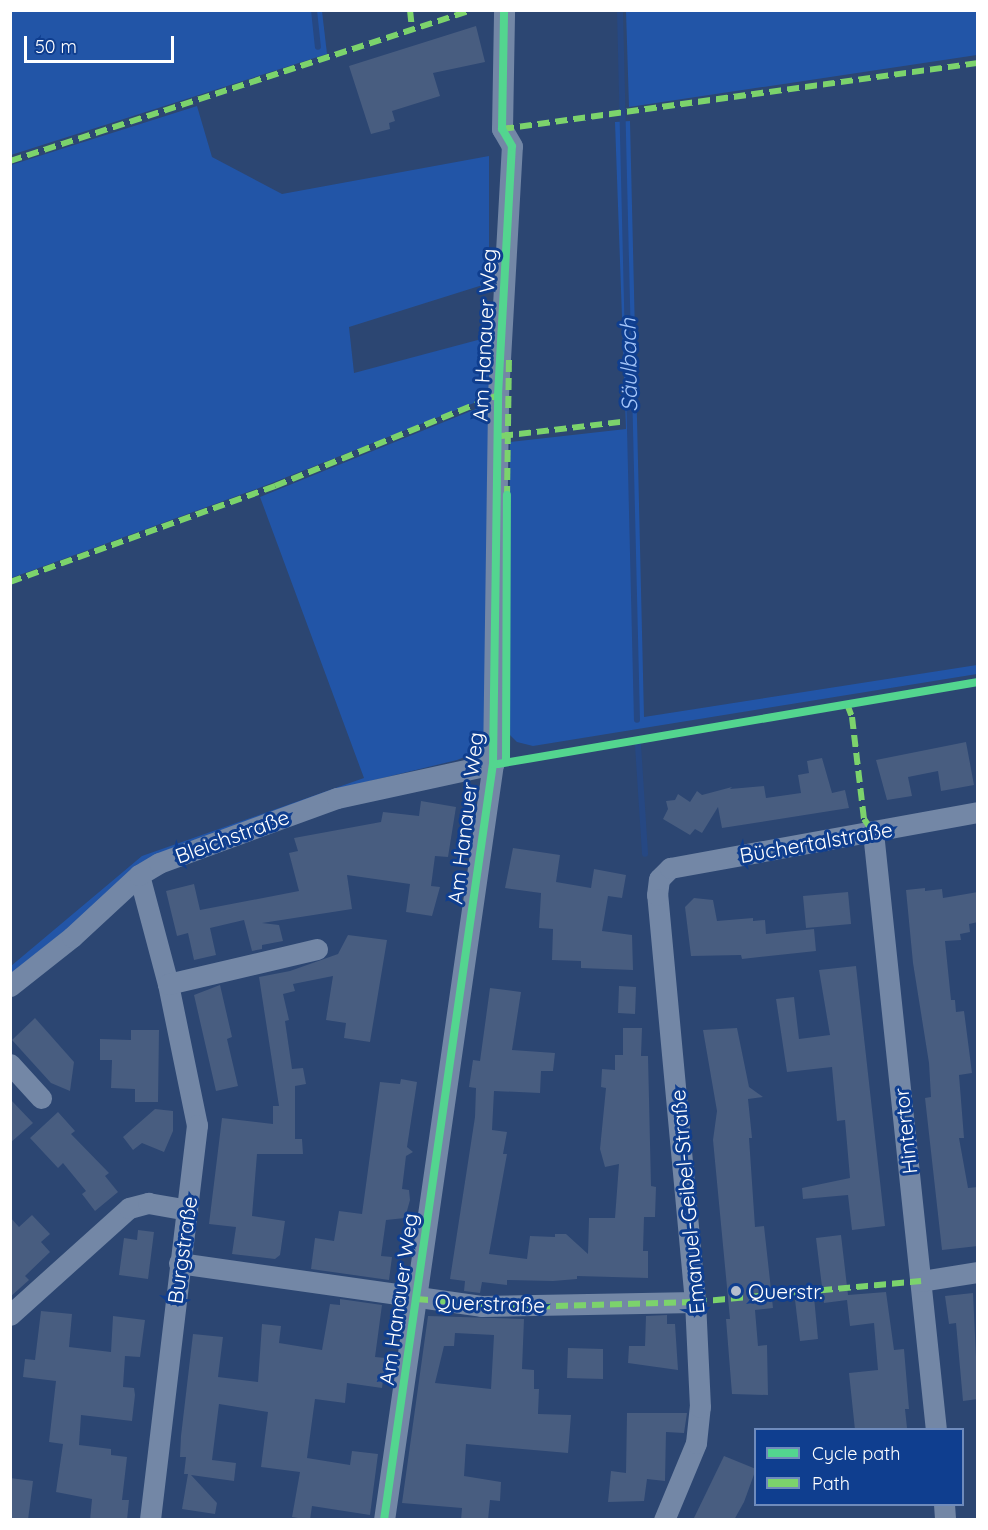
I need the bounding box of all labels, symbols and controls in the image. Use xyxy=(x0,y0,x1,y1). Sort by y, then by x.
scale bar xyxy=(27,24,177,62)
text: 50 m xyxy=(35,35,77,58)
street label: Am Hanauer Weg xyxy=(467,248,501,422)
water label: Säulbach xyxy=(615,318,643,412)
street label: Am Hanauer Weg xyxy=(442,730,488,906)
street label: Bleichstraße xyxy=(172,804,292,868)
street label: Büchertalstraße xyxy=(737,816,895,868)
street label: Hintertor xyxy=(888,1087,922,1175)
street label: Emanuel-Geibel-Straße xyxy=(665,1089,709,1315)
street label: Burgstraße xyxy=(162,1195,202,1305)
street label: Am Hanauer Weg xyxy=(373,1211,423,1387)
place label: Querstr. xyxy=(748,1278,823,1304)
marker: Querstr. xyxy=(729,1284,743,1298)
street label: Querstraße xyxy=(434,1288,546,1318)
legend xyxy=(754,1428,964,1506)
text: Cycle path xyxy=(812,1442,900,1465)
text: Path xyxy=(812,1472,850,1495)

